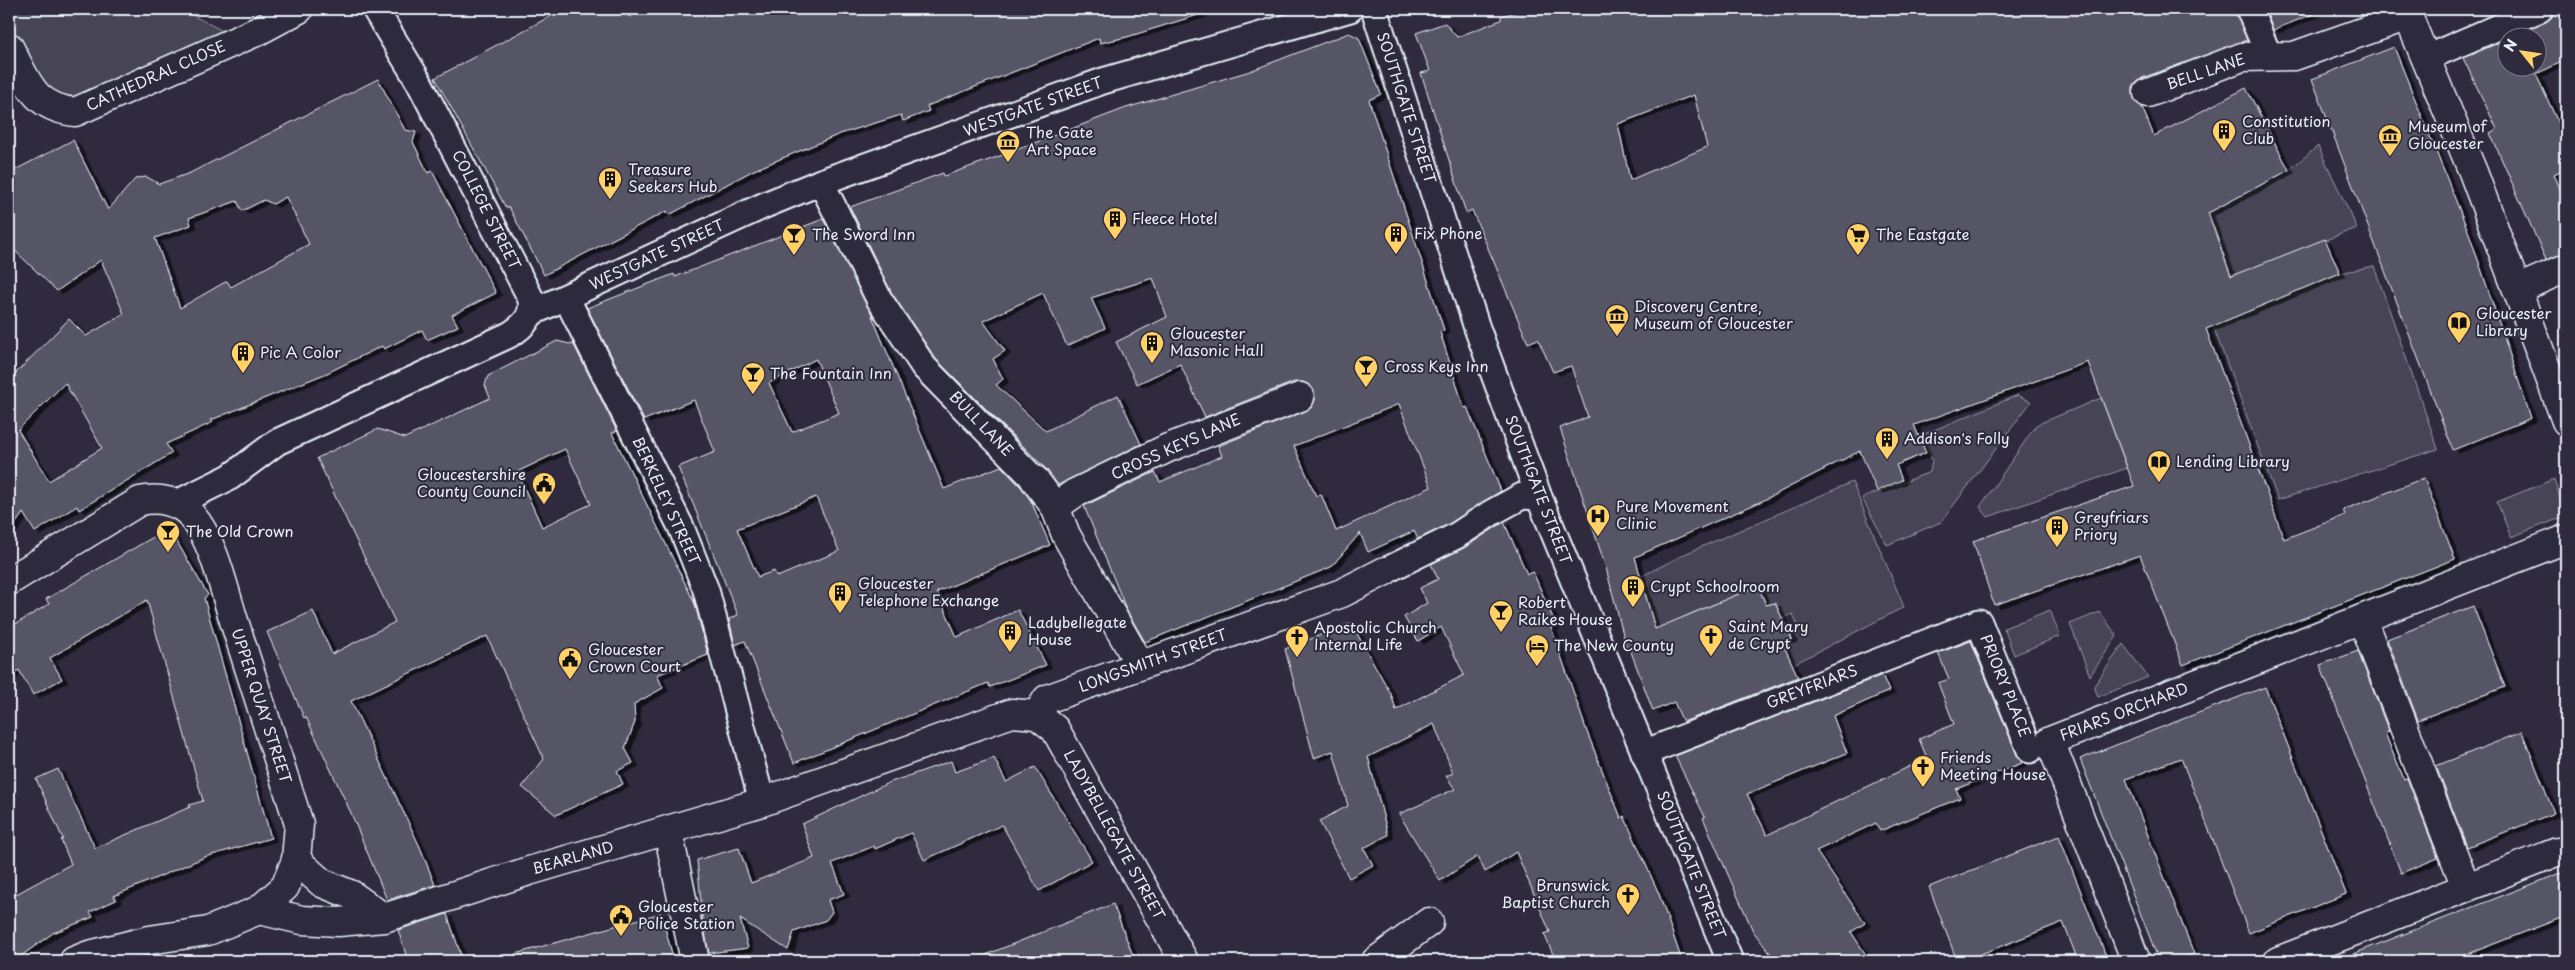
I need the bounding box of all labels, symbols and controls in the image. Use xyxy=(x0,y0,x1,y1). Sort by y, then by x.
north arrow xyxy=(2498,28,2548,78)
street label: SOUTHGATE STREET xyxy=(1372,29,1443,187)
street label: CATHEDRAL CLOSE xyxy=(82,33,229,116)
text: N xyxy=(2498,35,2522,55)
street label: BELL LANE xyxy=(2163,46,2248,95)
street label: WESTGATE STREET xyxy=(960,69,1106,141)
place label: Constitution Club xyxy=(2242,109,2330,149)
place label: Museum of Gloucester xyxy=(2408,114,2487,154)
building icon: Constitution Club xyxy=(2211,118,2237,152)
place label: The Gate Art Space xyxy=(1026,120,1097,160)
museum icon: Museum of Gloucester xyxy=(2377,123,2403,157)
museum icon: The Gate Art Space xyxy=(995,129,1021,163)
street label: COLLEGE STREET xyxy=(447,145,528,274)
place label: Treasure Seekers Hub xyxy=(628,157,717,197)
building icon: Treasure Seekers Hub xyxy=(597,166,623,200)
building icon: Fleece Hotel xyxy=(1102,206,1128,240)
place label: Fleece Hotel xyxy=(1132,206,1218,229)
street label: WESTGATE STREET xyxy=(585,212,728,295)
building icon: Fix Phone xyxy=(1383,221,1409,255)
place label: Fix Phone xyxy=(1414,221,1483,244)
bar icon: The Sword Inn xyxy=(781,222,807,256)
place label: The Sword Inn xyxy=(812,222,915,245)
supermarket icon: The Eastgate xyxy=(1845,222,1871,256)
place label: The Eastgate xyxy=(1876,222,1969,245)
place label: Discovery Centre, Museum of Gloucester xyxy=(1634,294,1793,334)
place label: Gloucester Library xyxy=(2476,301,2551,341)
museum icon: Discovery Centre, Museum of Gloucester xyxy=(1604,303,1630,337)
library icon: Gloucester Library xyxy=(2446,310,2472,344)
place label: Gloucester Masonic Hall xyxy=(1170,321,1264,361)
building icon: Gloucester Masonic Hall xyxy=(1139,330,1165,364)
building icon: Pic A Color xyxy=(230,340,256,374)
place label: Pic A Color xyxy=(260,340,341,363)
bar icon: Cross Keys Inn xyxy=(1353,354,1379,388)
place label: Cross Keys Inn xyxy=(1384,354,1488,377)
bar icon: The Fountain Inn xyxy=(740,361,766,395)
place label: The Fountain Inn xyxy=(770,361,892,384)
street label: BULL LANE xyxy=(945,385,1019,461)
street label: CROSS KEYS LANE xyxy=(1107,407,1244,485)
street label: SOUTHGATE STREET xyxy=(1500,412,1579,568)
building icon: Addison's Folly xyxy=(1874,426,1900,460)
place label: Addison's Folly xyxy=(1904,426,2010,449)
street label: BERKELEY STREET xyxy=(628,432,708,569)
library icon: Lending Library xyxy=(2146,449,2172,483)
place label: Lending Library xyxy=(2176,449,2290,472)
place label: Gloucestershire County Council xyxy=(417,462,526,502)
public building icon: Gloucestershire County Council xyxy=(531,471,557,505)
place label: Pure Movement Clinic xyxy=(1616,494,1729,534)
hospital icon: Pure Movement Clinic xyxy=(1585,503,1611,537)
place label: Greyfriars Priory xyxy=(2074,505,2149,545)
building icon: Greyfriars Priory xyxy=(2044,514,2070,548)
bar icon: The Old Crown xyxy=(155,519,181,553)
place label: The Old Crown xyxy=(186,519,293,542)
place label: Gloucester Telephone Exchange xyxy=(858,571,999,611)
building icon: Crypt Schoolroom xyxy=(1620,574,1646,608)
place label: Crypt Schoolroom xyxy=(1650,574,1780,597)
building icon: Gloucester Telephone Exchange xyxy=(827,580,853,614)
place label: Robert Raikes House xyxy=(1518,590,1613,630)
bar icon: Robert Raikes House xyxy=(1488,599,1514,633)
place label: Ladybellegate House xyxy=(1028,610,1127,650)
place label: Saint Mary de Crypt xyxy=(1728,614,1809,654)
place label: Apostolic Church Internal Life xyxy=(1314,615,1437,655)
building icon: Ladybellegate House xyxy=(997,619,1023,653)
street label: LONGSMITH STREET xyxy=(1075,622,1231,697)
church icon: Saint Mary de Crypt xyxy=(1698,623,1724,657)
church icon: Apostolic Church Internal Life xyxy=(1284,624,1310,658)
street label: UPPER QUAY STREET xyxy=(226,625,299,787)
street label: PRIORY PLACE xyxy=(1975,631,2037,740)
hotel icon: The New County xyxy=(1524,633,1550,667)
place label: The New County xyxy=(1554,633,1674,656)
place label: Gloucester Crown Court xyxy=(588,637,681,677)
public building icon: Gloucester Crown Court xyxy=(557,646,583,680)
street label: GREYFRIARS xyxy=(1763,658,1860,714)
street label: FRIARS ORCHARD xyxy=(2056,675,2191,746)
street label: LADYBELLEGATE STREET xyxy=(1059,745,1172,924)
place label: Friends Meeting House xyxy=(1940,745,2046,785)
church icon: Friends Meeting House xyxy=(1910,754,1936,788)
street label: SOUTHGATE STREET xyxy=(1652,787,1733,943)
street label: BEARLAND xyxy=(529,834,616,879)
place label: Brunswick Baptist Church xyxy=(1501,873,1610,913)
church icon: Brunswick Baptist Church xyxy=(1615,882,1641,916)
place label: Gloucester Police Station xyxy=(638,894,735,934)
public building icon: Gloucester Police Station xyxy=(608,903,634,937)

